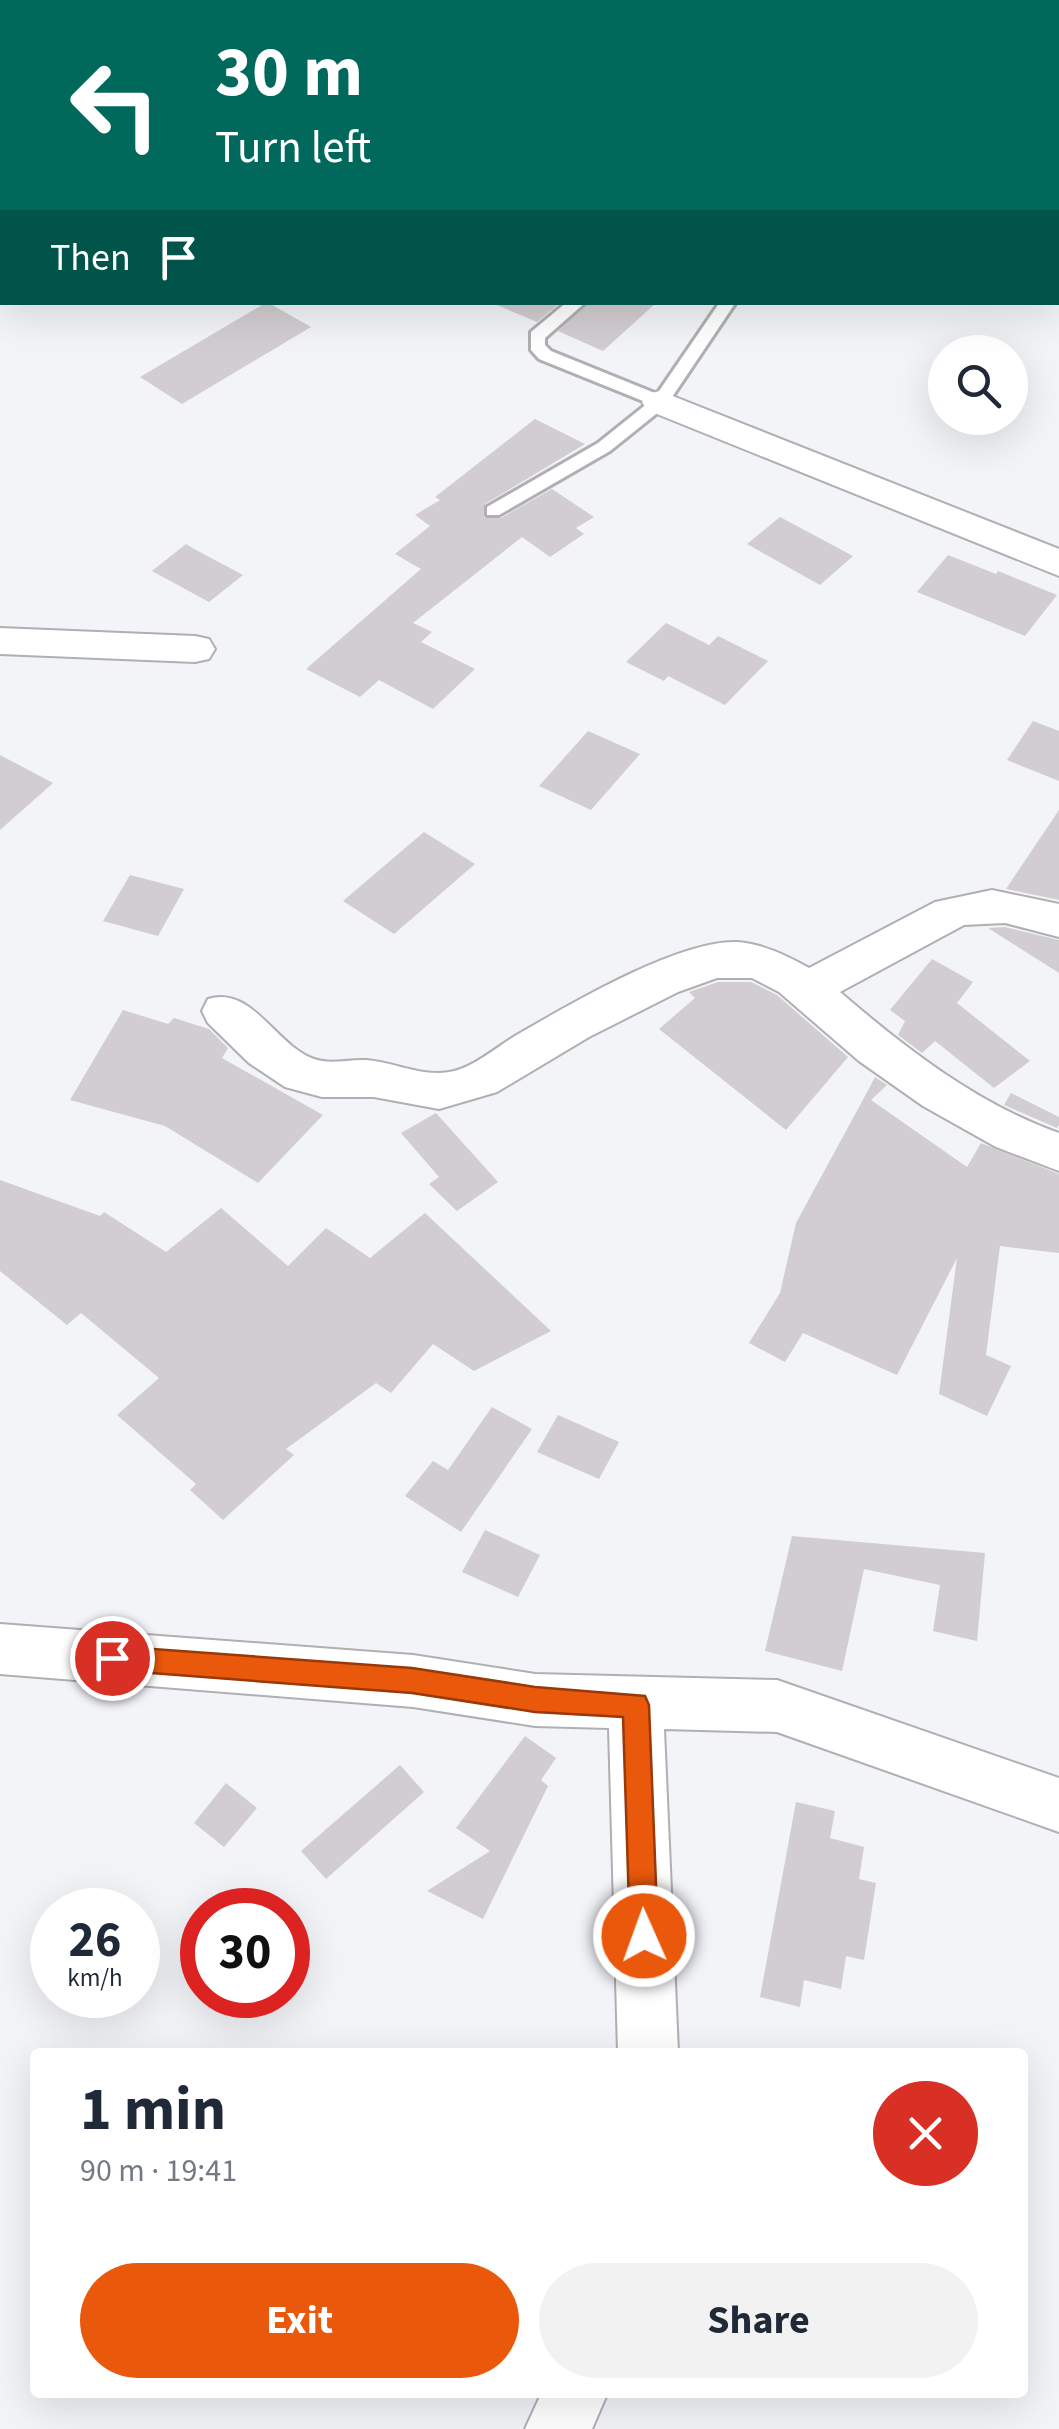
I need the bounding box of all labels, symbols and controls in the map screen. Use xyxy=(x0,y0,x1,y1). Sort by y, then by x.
text: 30 m xyxy=(215,23,363,123)
icon: left xyxy=(50,40,180,170)
text: Turn left xyxy=(215,116,371,180)
icon: arrive xyxy=(151,230,206,285)
text: Then xyxy=(50,231,131,285)
map controls xyxy=(928,335,1028,435)
button: search xyxy=(928,335,1028,435)
pin xyxy=(70,1616,155,1701)
icon: arrive xyxy=(85,1631,140,1686)
position arrow xyxy=(592,1884,696,1988)
speed limit sign: 30 xyxy=(180,1888,310,2018)
text: 26 xyxy=(69,1905,121,1976)
text: km/h xyxy=(67,1960,123,1996)
text: 1 min xyxy=(80,2068,226,2153)
button: close xyxy=(873,2081,978,2186)
text: 90 m · 19:41 xyxy=(80,2148,237,2194)
button: Exit xyxy=(80,2263,519,2378)
button: Share xyxy=(539,2263,978,2378)

